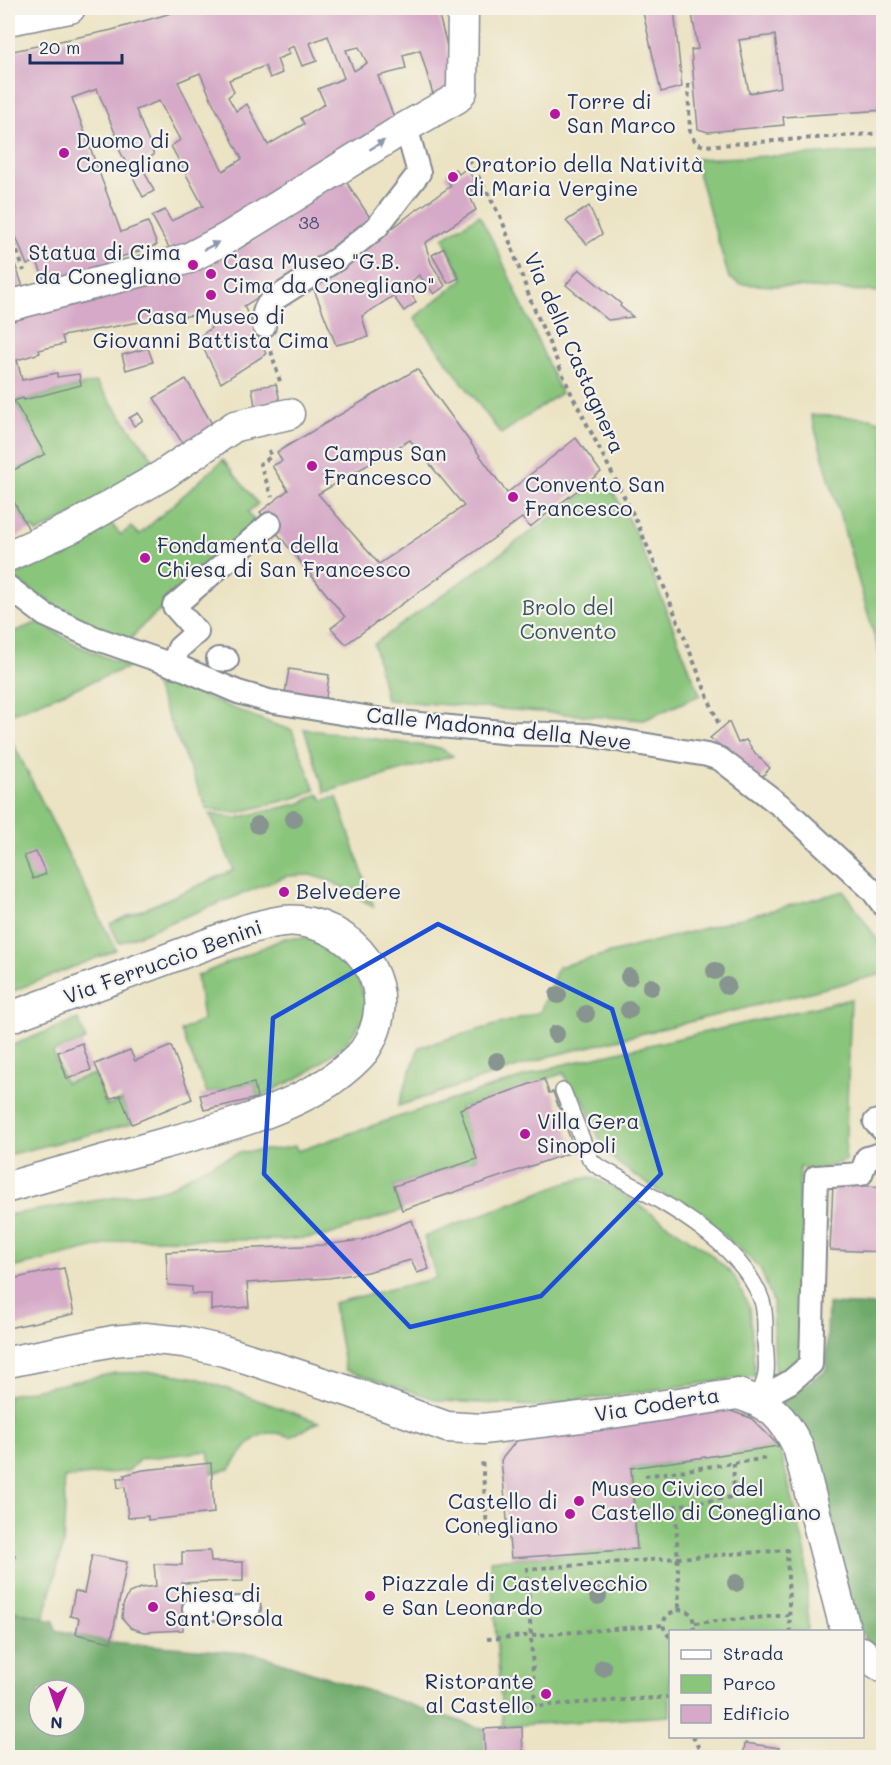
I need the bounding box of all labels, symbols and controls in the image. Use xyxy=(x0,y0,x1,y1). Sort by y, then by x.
scale bar xyxy=(30,27,122,65)
text: 20 m xyxy=(39,35,80,59)
place label: Torre di San Marco xyxy=(567,87,675,138)
marker: Torre di San Marco xyxy=(548,107,562,121)
place label: Duomo di Conegliano xyxy=(76,126,189,177)
one-way arrow xyxy=(369,139,385,150)
marker: Duomo di Conegliano xyxy=(57,146,71,160)
place label: Oratorio della Natività di Maria Vergine xyxy=(465,150,704,201)
marker: Oratorio della Natività di Maria Vergine xyxy=(446,170,460,184)
house number: 38 xyxy=(298,210,320,234)
place label: Statua di Cima da Conegliano xyxy=(29,238,181,289)
one-way arrow xyxy=(203,241,220,251)
place label: Casa Museo "G.B. Cima da Conegliano" xyxy=(223,247,435,298)
street label: Via della Castagnera xyxy=(519,248,632,457)
marker: Statua di Cima da Conegliano xyxy=(186,258,200,272)
marker: Casa Museo "G.B. Cima da Conegliano" xyxy=(204,267,218,281)
marker: Casa Museo di Giovanni Battista Cima xyxy=(204,288,218,302)
place label: Casa Museo di Giovanni Battista Cima xyxy=(93,302,329,353)
place label: Campus San Francesco xyxy=(324,439,447,490)
marker: Campus San Francesco xyxy=(305,459,319,473)
place label: Convento San Francesco xyxy=(525,470,665,521)
marker: Convento San Francesco xyxy=(506,490,520,504)
place label: Fondamenta della Chiesa di San Francesco xyxy=(157,531,410,582)
marker: Fondamenta della Chiesa di San Francesco xyxy=(138,551,152,565)
park label: Brolo del Convento xyxy=(520,593,616,644)
street label: Calle Madonna della Neve xyxy=(365,700,633,755)
place label: Belvedere xyxy=(296,877,401,904)
marker: Belvedere xyxy=(277,885,291,899)
street label: Via Ferruccio Benini xyxy=(59,912,266,1009)
place label: Villa Gera Sinopoli xyxy=(537,1107,639,1158)
marker: Villa Gera Sinopoli xyxy=(518,1127,532,1141)
street label: Via Coderta xyxy=(592,1380,721,1427)
place label: Museo Civico del Castello di Conegliano xyxy=(591,1474,821,1525)
place label: Castello di Conegliano xyxy=(445,1487,558,1538)
marker: Museo Civico del Castello di Conegliano xyxy=(572,1494,586,1508)
marker: Castello di Conegliano xyxy=(563,1507,577,1521)
place label: Piazzale di Castelvecchio e San Leonardo xyxy=(382,1569,648,1620)
place label: Chiesa di Sant'Orsola xyxy=(165,1580,284,1631)
marker: Piazzale di Castelvecchio e San Leonardo xyxy=(363,1589,377,1603)
marker: Chiesa di Sant'Orsola xyxy=(146,1600,160,1614)
legend xyxy=(669,1630,864,1738)
text: Strada xyxy=(723,1641,784,1665)
place label: Ristorante al Castello xyxy=(425,1667,534,1718)
text: Parco xyxy=(723,1671,776,1695)
north arrow xyxy=(27,1678,87,1738)
marker: Ristorante al Castello xyxy=(539,1687,553,1701)
text: Edificio xyxy=(723,1701,790,1725)
text: N xyxy=(50,1713,63,1734)

